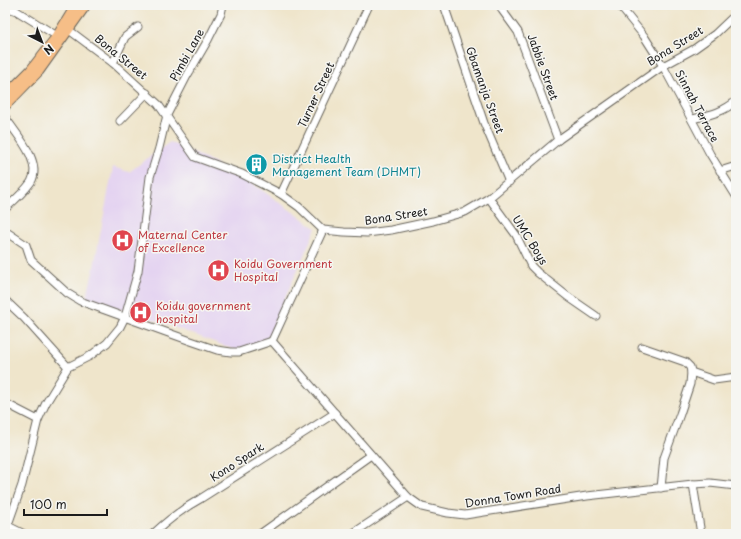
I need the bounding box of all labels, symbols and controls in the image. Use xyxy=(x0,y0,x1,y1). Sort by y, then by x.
street label: Bona Street xyxy=(643,21,707,70)
north arrow xyxy=(22,22,62,62)
street label: Pimbi Lane xyxy=(165,25,208,84)
street label: Bona Street xyxy=(91,30,152,84)
street label: Jabbie Street xyxy=(524,31,564,103)
text: N xyxy=(40,41,58,59)
street label: Gbamanja Street xyxy=(462,44,509,136)
street label: Turner Street xyxy=(293,59,338,131)
street label: Sinnah Terrace xyxy=(671,67,724,145)
place label: District Health Management Team (DHMT) xyxy=(272,150,421,180)
building icon: District Health Management Team (DHMT) xyxy=(244,152,270,178)
street label: Bona Street xyxy=(363,202,429,229)
street label: UMC Boys xyxy=(509,212,552,268)
place label: Maternal Center of Excellence xyxy=(138,226,228,256)
hospital icon: Maternal Center of Excellence xyxy=(110,228,136,254)
place label: Koidu Government Hospital xyxy=(234,255,333,285)
hospital icon: Koidu Government Hospital xyxy=(206,257,232,283)
place label: Koidu government hospital xyxy=(156,297,251,327)
hospital icon: Koidu government hospital xyxy=(128,299,154,325)
street label: Kono Spark xyxy=(207,438,267,485)
street label: Donna Town Road xyxy=(464,480,562,512)
scale bar xyxy=(24,491,107,517)
text: 100 m xyxy=(30,495,67,513)

